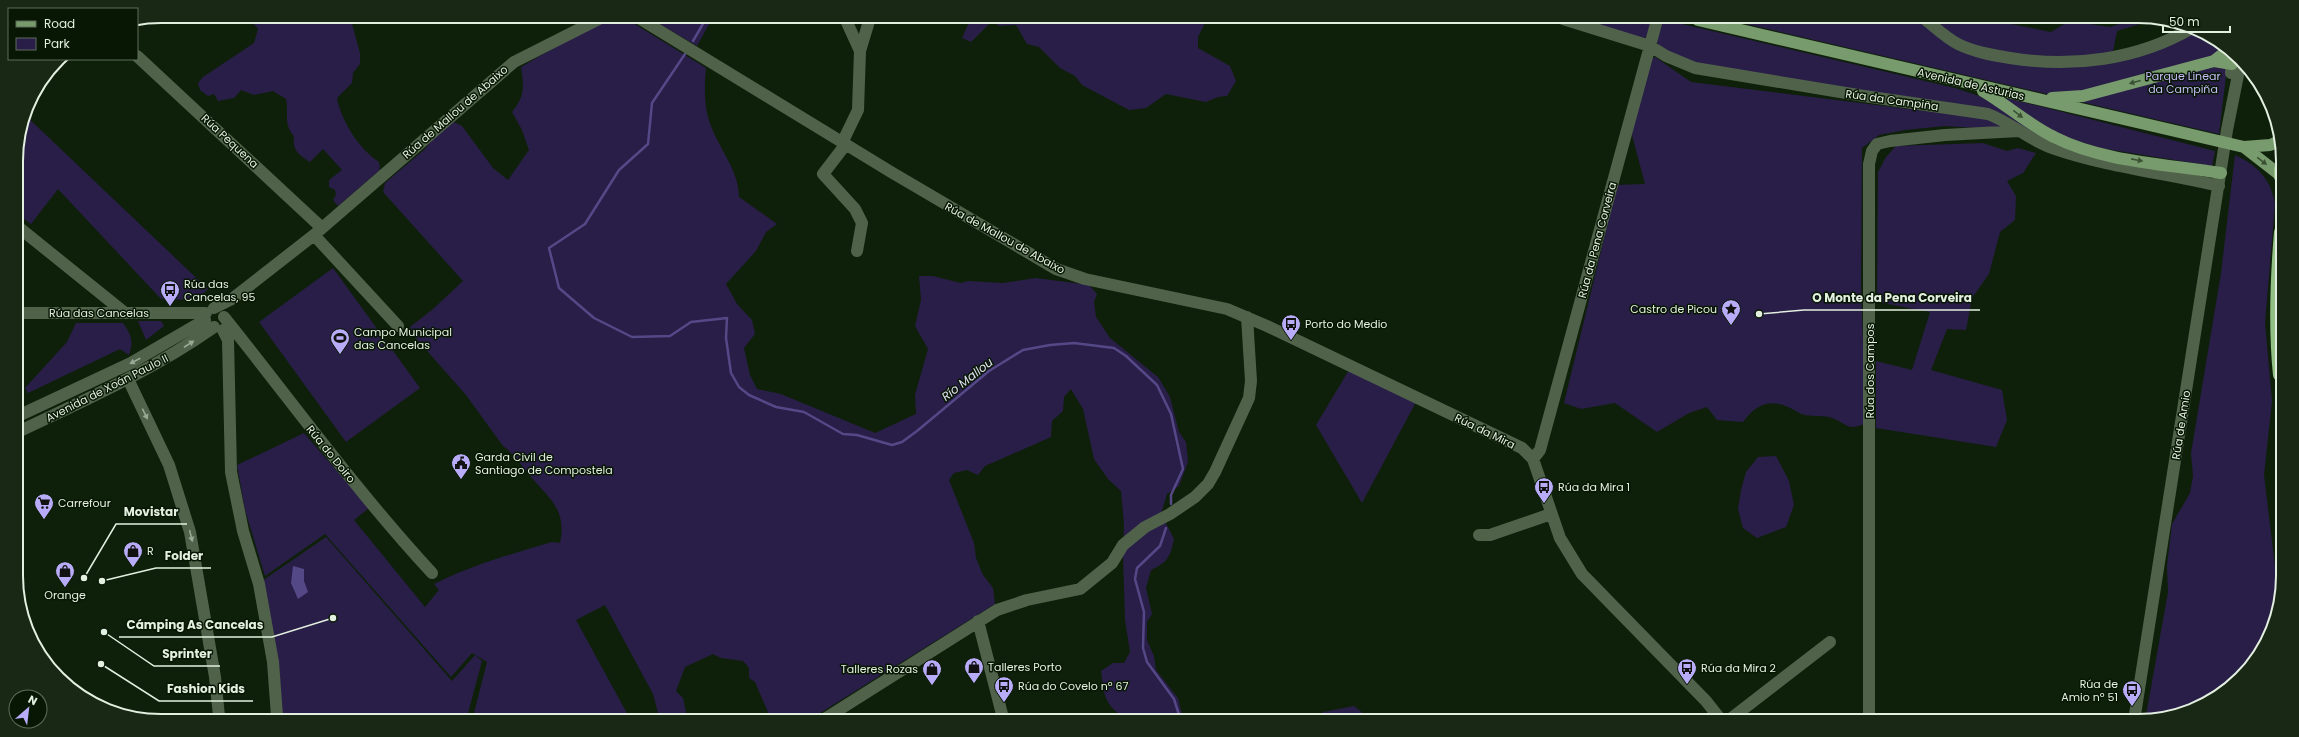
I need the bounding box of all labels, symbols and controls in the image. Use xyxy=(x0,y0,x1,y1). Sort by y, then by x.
legend xyxy=(8,8,138,60)
scale bar xyxy=(2163,8,2230,34)
text: 50 m xyxy=(2169,13,2200,30)
text: Road xyxy=(44,15,75,32)
text: Park xyxy=(44,35,71,52)
street label: Rúa de Mallou de Abaixo xyxy=(399,62,511,162)
street label: Avenida de Asturias xyxy=(1916,64,2026,104)
park label: Parque Linear da Campiña xyxy=(2146,68,2221,97)
one-way arrow xyxy=(2129,79,2141,85)
street label: Rúa da Campiña xyxy=(1844,86,1940,114)
one-way arrow xyxy=(2012,109,2023,118)
street label: Rúa Pequena xyxy=(198,110,262,172)
one-way arrow xyxy=(2131,157,2143,163)
one-way arrow xyxy=(2257,157,2267,165)
street label: Rúa da Pena Corveira xyxy=(1574,180,1620,300)
street label: Rúa de Mallou de Abaixo xyxy=(942,198,1068,278)
place label: Rúa das Cancelas, 95 xyxy=(184,276,255,305)
bus stop icon: Rúa das Cancelas, 95 xyxy=(159,279,181,307)
callout: O Monte da Pena Corveira xyxy=(1804,286,1980,310)
text: O Monte da Pena Corveira xyxy=(1812,289,1972,306)
place icon: Castro de Picou xyxy=(1720,298,1742,326)
place label: Castro de Picou xyxy=(1630,301,1717,317)
street label: Rúa das Cancelas xyxy=(49,305,149,321)
bus stop icon: Porto do Medio xyxy=(1280,313,1302,341)
place label: Porto do Medio xyxy=(1305,316,1387,332)
street label: Rúa dos Campos xyxy=(1862,323,1878,418)
place label: Campo Municipal das Cancelas xyxy=(354,324,452,353)
sports icon: Campo Municipal das Cancelas xyxy=(329,327,351,355)
one-way arrow xyxy=(184,340,194,348)
street label: Avenida de Xoán Paulo II xyxy=(43,350,171,426)
water label: Río Mallou xyxy=(938,353,997,405)
one-way arrow xyxy=(129,358,141,364)
street label: Rúa de Amio xyxy=(2168,389,2194,461)
one-way arrow xyxy=(142,409,148,420)
street label: Rúa da Mira xyxy=(1452,409,1518,453)
street label: Rúa do Doiro xyxy=(303,422,359,486)
place label: Garda Civil de Santiago de Compostela xyxy=(475,449,613,478)
public building icon: Garda Civil de Santiago de Compostela xyxy=(450,452,472,480)
bus stop icon: Rúa da Mira 1 xyxy=(1533,476,1555,504)
place label: Rúa da Mira 1 xyxy=(1558,479,1630,495)
supermarket icon: Carrefour xyxy=(33,492,55,520)
place label: Carrefour xyxy=(58,495,111,511)
callout: Movistar xyxy=(116,500,187,524)
text: Movistar xyxy=(124,503,178,520)
one-way arrow xyxy=(188,530,194,542)
shop icon: R xyxy=(122,540,144,568)
place label: R xyxy=(147,543,154,559)
callout: Folder xyxy=(156,544,211,568)
text: Folder xyxy=(165,547,203,564)
shop icon: Orange xyxy=(54,560,76,588)
place label: Orange xyxy=(44,587,86,603)
callout: Cámping As Cancelas xyxy=(119,613,272,637)
text: Cámping As Cancelas xyxy=(127,616,264,633)
callout: Sprinter xyxy=(154,642,220,666)
text: Sprinter xyxy=(162,645,212,662)
shop icon: Talleres Porto xyxy=(963,656,985,684)
bus stop icon: Rúa da Mira 2 xyxy=(1676,657,1698,685)
shop icon: Talleres Rozas xyxy=(921,658,943,686)
place label: Talleres Porto xyxy=(988,659,1062,675)
place label: Rúa da Mira 2 xyxy=(1701,660,1776,676)
place label: Talleres Rozas xyxy=(841,661,918,677)
bus stop icon: Rúa do Covelo nº 67 xyxy=(993,675,1015,703)
place label: Rúa de Amio nº 51 xyxy=(2061,676,2118,705)
callout: Fashion Kids xyxy=(159,677,253,701)
place label: Rúa do Covelo nº 67 xyxy=(1018,678,1128,694)
bus stop icon: Rúa de Amio nº 51 xyxy=(2121,679,2143,707)
text: Fashion Kids xyxy=(167,680,245,697)
north arrow xyxy=(8,689,48,729)
text: N xyxy=(25,691,40,709)

